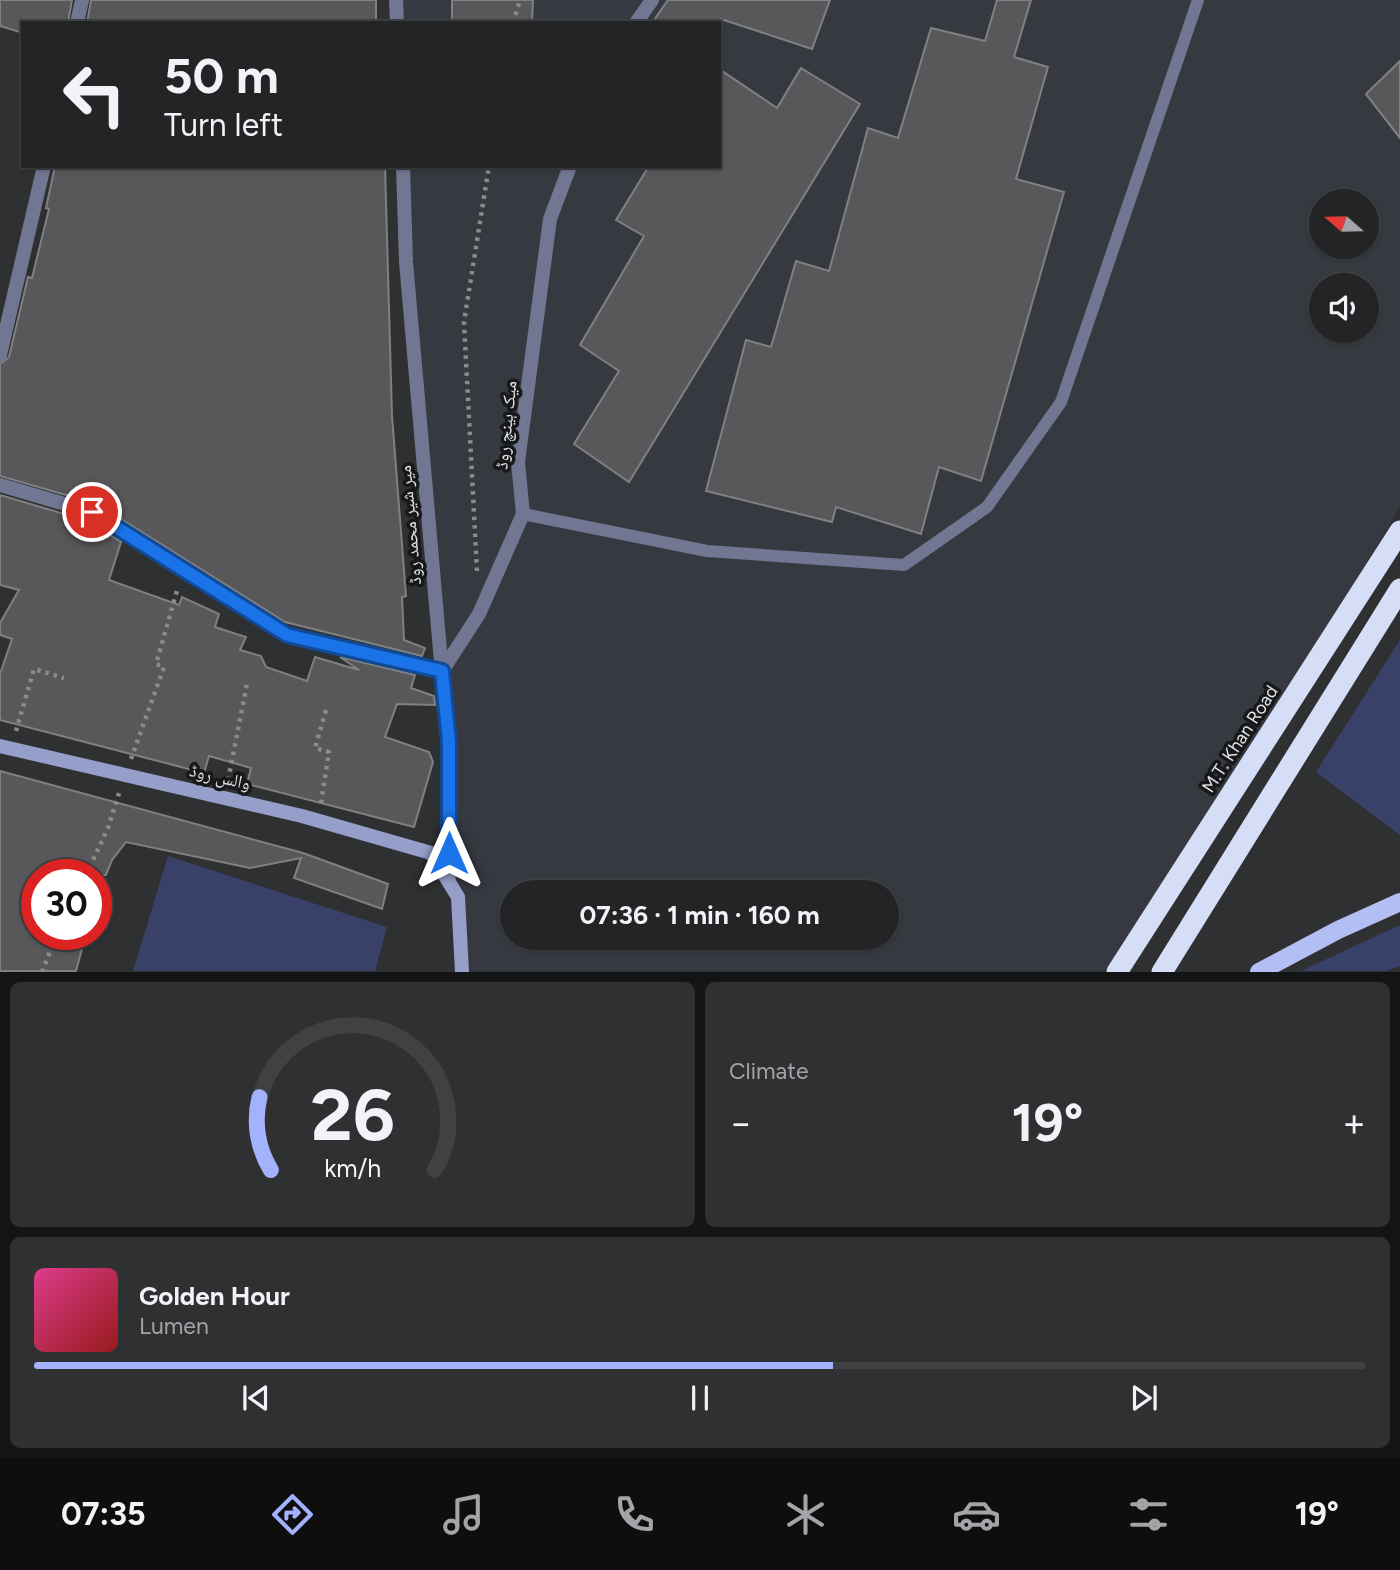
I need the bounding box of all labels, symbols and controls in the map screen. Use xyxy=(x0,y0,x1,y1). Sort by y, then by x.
text: 50 m xyxy=(164,46,279,105)
icon: left xyxy=(49,49,140,140)
text: Turn left xyxy=(164,106,283,144)
north arrow xyxy=(1309,189,1379,259)
map controls xyxy=(1309,189,1379,343)
button: sound xyxy=(1309,273,1379,343)
street label: میک ہینچ روڈ xyxy=(490,380,523,471)
street label: میر شیر محمد روڈ xyxy=(394,464,426,586)
pin xyxy=(62,482,122,542)
icon: arrive xyxy=(73,493,111,531)
street label: M.T. Khan Road xyxy=(1197,681,1283,797)
street label: والس روڈ xyxy=(187,759,253,795)
position arrow xyxy=(412,816,486,890)
speed limit sign: 30 xyxy=(21,859,112,950)
text: 07:36 · 1 min · 160 m xyxy=(579,899,820,931)
text: Climate xyxy=(729,1057,808,1085)
text: 26 xyxy=(310,1072,395,1159)
text: 19° xyxy=(1012,1092,1083,1154)
text: − xyxy=(729,1100,753,1146)
text: + xyxy=(1342,1100,1366,1146)
text: km/h xyxy=(324,1153,381,1183)
text: Golden Hour xyxy=(139,1280,290,1312)
text: Lumen xyxy=(139,1312,209,1340)
icon: previous xyxy=(237,1379,275,1417)
icon: pause xyxy=(681,1379,719,1417)
icon: next xyxy=(1125,1379,1163,1417)
icon: directions xyxy=(268,1490,317,1539)
icon: music xyxy=(439,1490,488,1539)
icon: phone xyxy=(610,1490,659,1539)
icon: climate xyxy=(781,1490,830,1539)
icon: car xyxy=(952,1490,1001,1539)
icon: filters xyxy=(1124,1490,1173,1539)
text: 07:35 xyxy=(61,1495,146,1533)
text: 19° xyxy=(1295,1495,1339,1533)

